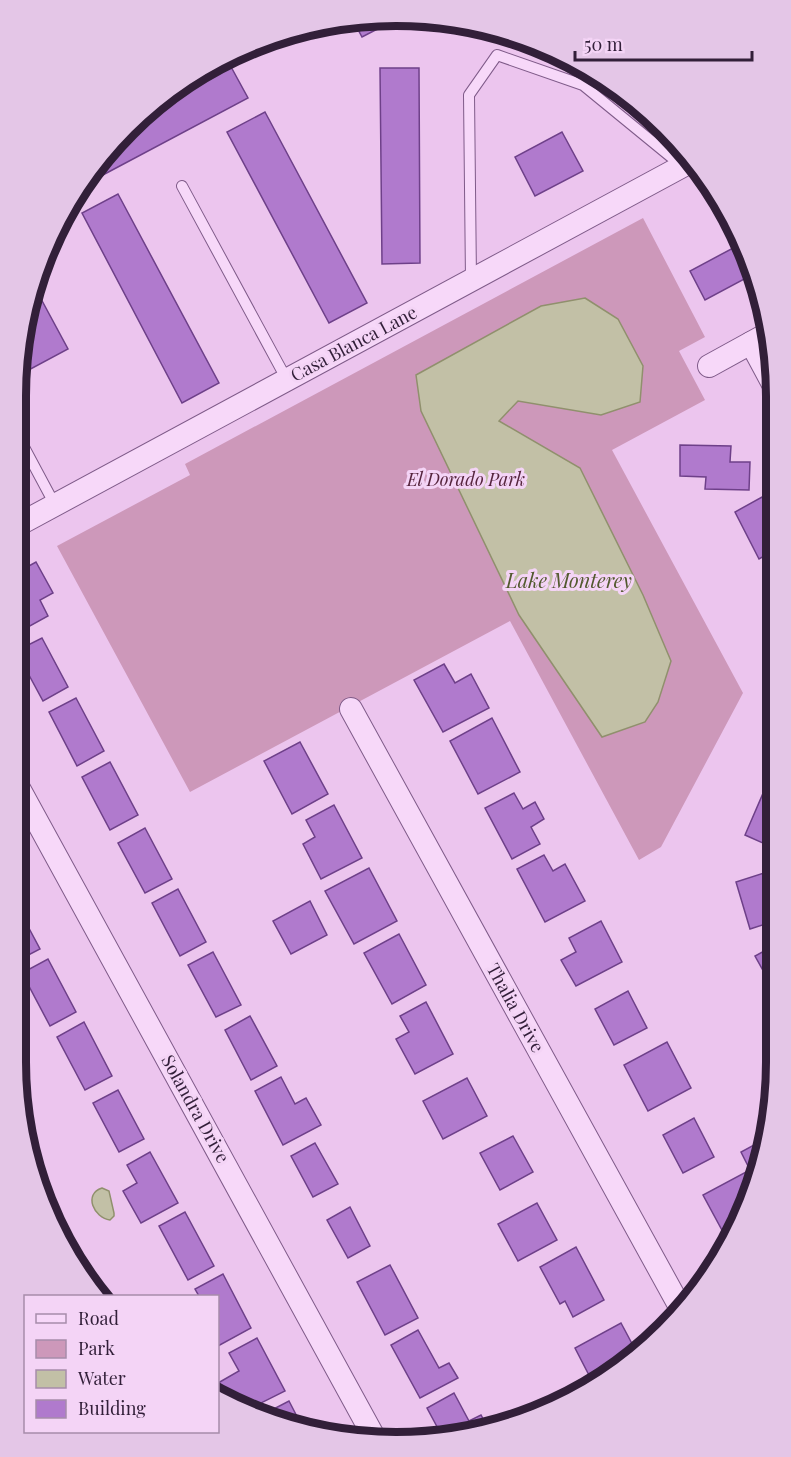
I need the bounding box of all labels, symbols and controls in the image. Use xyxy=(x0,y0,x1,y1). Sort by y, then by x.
scale bar xyxy=(575,24,752,62)
text: 50 m xyxy=(584,32,623,56)
street label: Casa Blanca Lane xyxy=(286,300,421,387)
park label: El Dorado Park xyxy=(406,467,525,491)
water label: Lake Monterey xyxy=(505,566,632,593)
street label: Thalia Drive xyxy=(482,959,550,1056)
street label: Solandra Drive xyxy=(156,1050,235,1167)
legend xyxy=(24,1295,219,1433)
text: Road xyxy=(78,1306,119,1330)
text: Park xyxy=(78,1336,115,1360)
text: Water xyxy=(77,1366,126,1390)
text: Building xyxy=(78,1396,146,1420)

